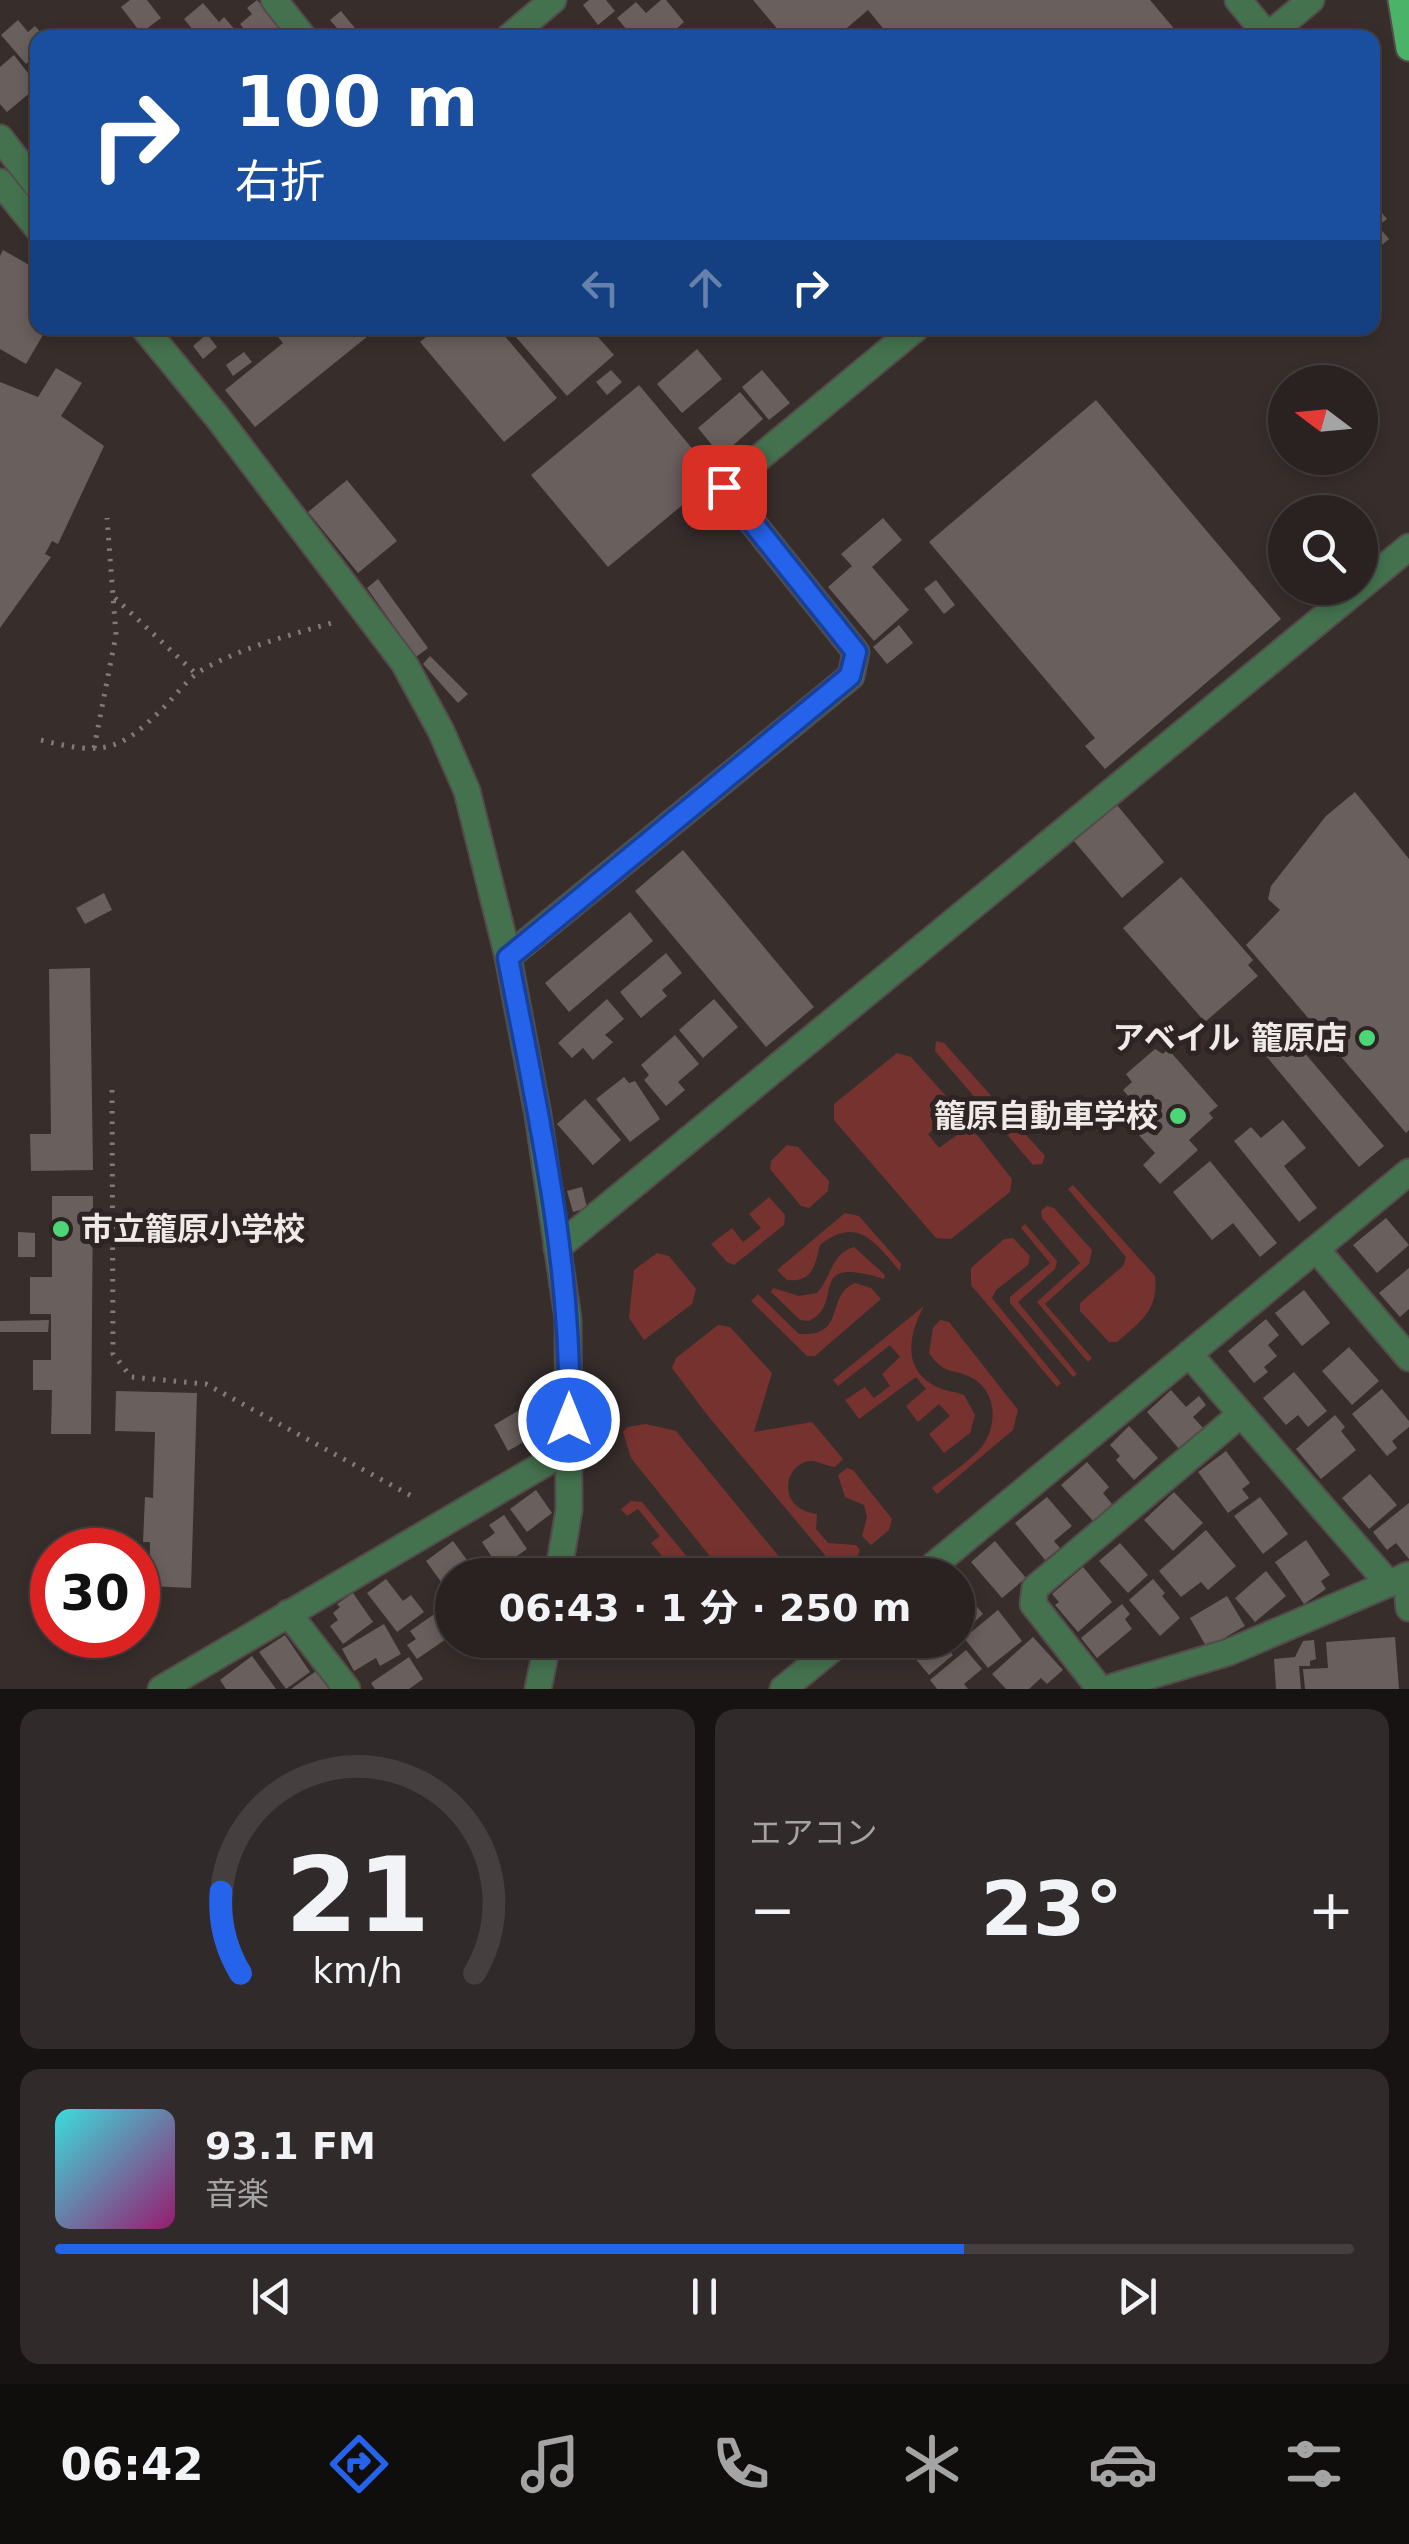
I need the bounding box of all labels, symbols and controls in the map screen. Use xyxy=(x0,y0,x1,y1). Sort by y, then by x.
text: 100 m xyxy=(235,61,478,143)
icon: right xyxy=(70,70,200,200)
text: 右折 xyxy=(235,155,325,208)
icon: left xyxy=(573,260,628,315)
icon: ahead xyxy=(678,260,733,315)
icon: right xyxy=(783,260,838,315)
north arrow xyxy=(1268,365,1378,475)
map controls xyxy=(1268,365,1378,605)
pin xyxy=(682,445,767,530)
icon: arrive xyxy=(697,460,752,515)
button: search xyxy=(1268,495,1378,605)
place label: アベイル 籠原店 xyxy=(1112,1019,1347,1057)
marker: アベイル 籠原店 xyxy=(1356,1027,1378,1049)
place label: 籠原自動車学校 xyxy=(934,1097,1158,1135)
marker: 籠原自動車学校 xyxy=(1167,1105,1189,1127)
place label: 市立籠原小学校 xyxy=(81,1210,305,1248)
marker: 市立籠原小学校 xyxy=(50,1218,72,1240)
position arrow xyxy=(517,1368,621,1472)
speed limit sign: 30 xyxy=(30,1528,160,1658)
text: 06:43 · 1 分 · 250 m xyxy=(499,1586,911,1630)
text: エアコン xyxy=(750,1814,878,1852)
text: 21 xyxy=(285,1834,430,1956)
text: 23° xyxy=(981,1865,1123,1953)
text: − xyxy=(750,1878,796,1942)
text: + xyxy=(1308,1878,1354,1942)
text: km/h xyxy=(312,1950,402,1991)
text: 93.1 FM xyxy=(205,2124,376,2168)
text: 音楽 xyxy=(205,2175,269,2213)
icon: previous xyxy=(244,2269,299,2324)
icon: pause xyxy=(677,2269,732,2324)
icon: next xyxy=(1110,2269,1165,2324)
icon: directions xyxy=(324,2429,394,2499)
icon: music xyxy=(515,2429,585,2499)
icon: phone xyxy=(706,2429,776,2499)
icon: climate xyxy=(897,2429,967,2499)
icon: car xyxy=(1088,2429,1158,2499)
icon: filters xyxy=(1279,2429,1349,2499)
text: 06:42 xyxy=(60,2438,204,2491)

